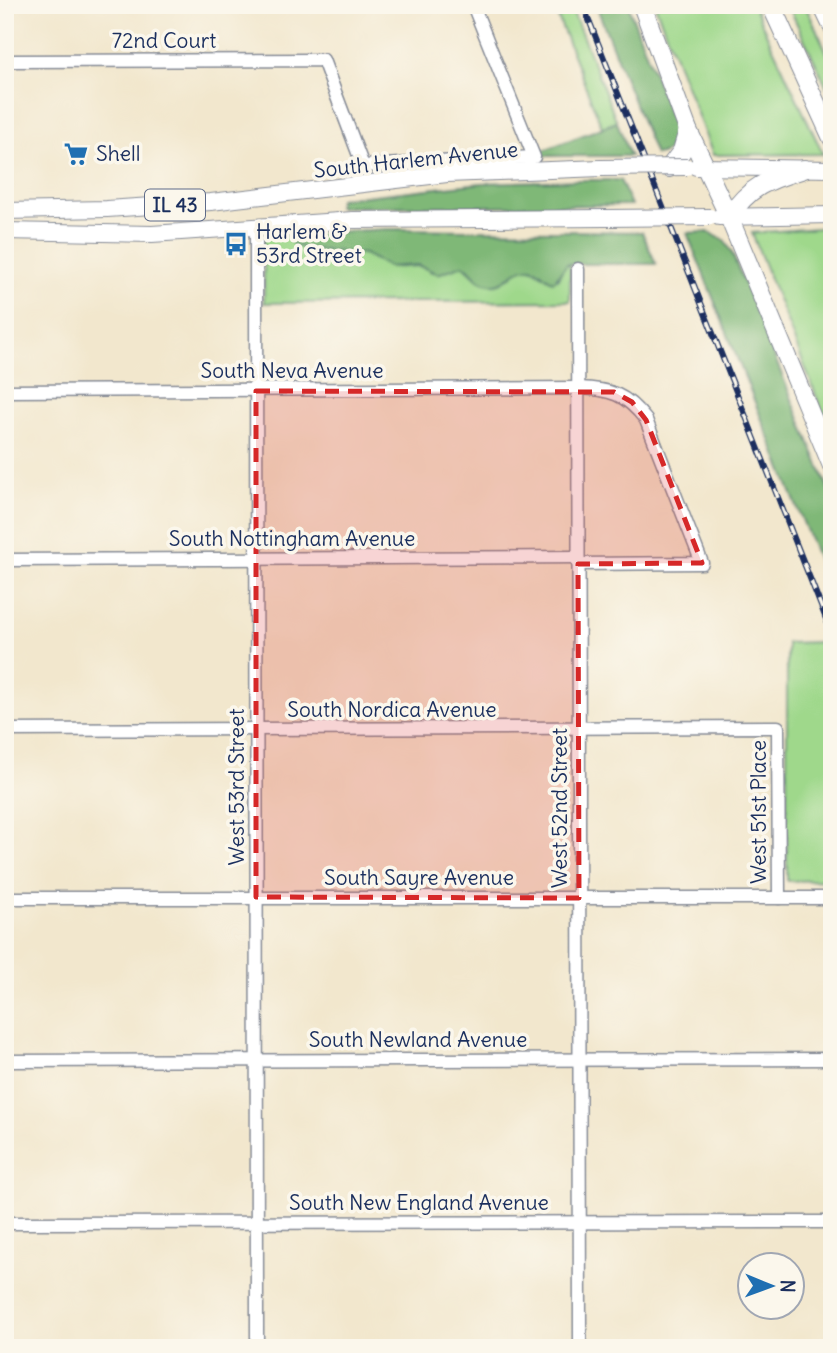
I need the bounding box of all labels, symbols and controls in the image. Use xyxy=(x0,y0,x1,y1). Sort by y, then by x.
street label: 72nd Court xyxy=(112,27,216,54)
street label: South Harlem Avenue xyxy=(312,135,519,184)
supermarket icon: Shell xyxy=(62,140,90,168)
place label: Shell xyxy=(96,140,141,167)
road number: IL 43 xyxy=(145,190,205,220)
place label: Harlem & 53rd Street xyxy=(256,218,362,269)
bus stop icon: Harlem & 53rd Street xyxy=(222,230,250,258)
street label: South Neva Avenue xyxy=(200,357,384,384)
street label: South Nottingham Avenue xyxy=(169,525,415,552)
street label: South Nordica Avenue xyxy=(287,696,497,723)
street label: West 53rd Street xyxy=(223,709,250,866)
street label: West 52nd Street xyxy=(546,728,573,888)
street label: West 51st Place xyxy=(745,740,772,884)
street label: South Sayre Avenue xyxy=(324,864,514,891)
street label: South Newland Avenue xyxy=(309,1026,527,1053)
street label: South New England Avenue xyxy=(289,1189,549,1216)
north arrow xyxy=(736,1252,806,1322)
text: N xyxy=(776,1280,800,1293)

